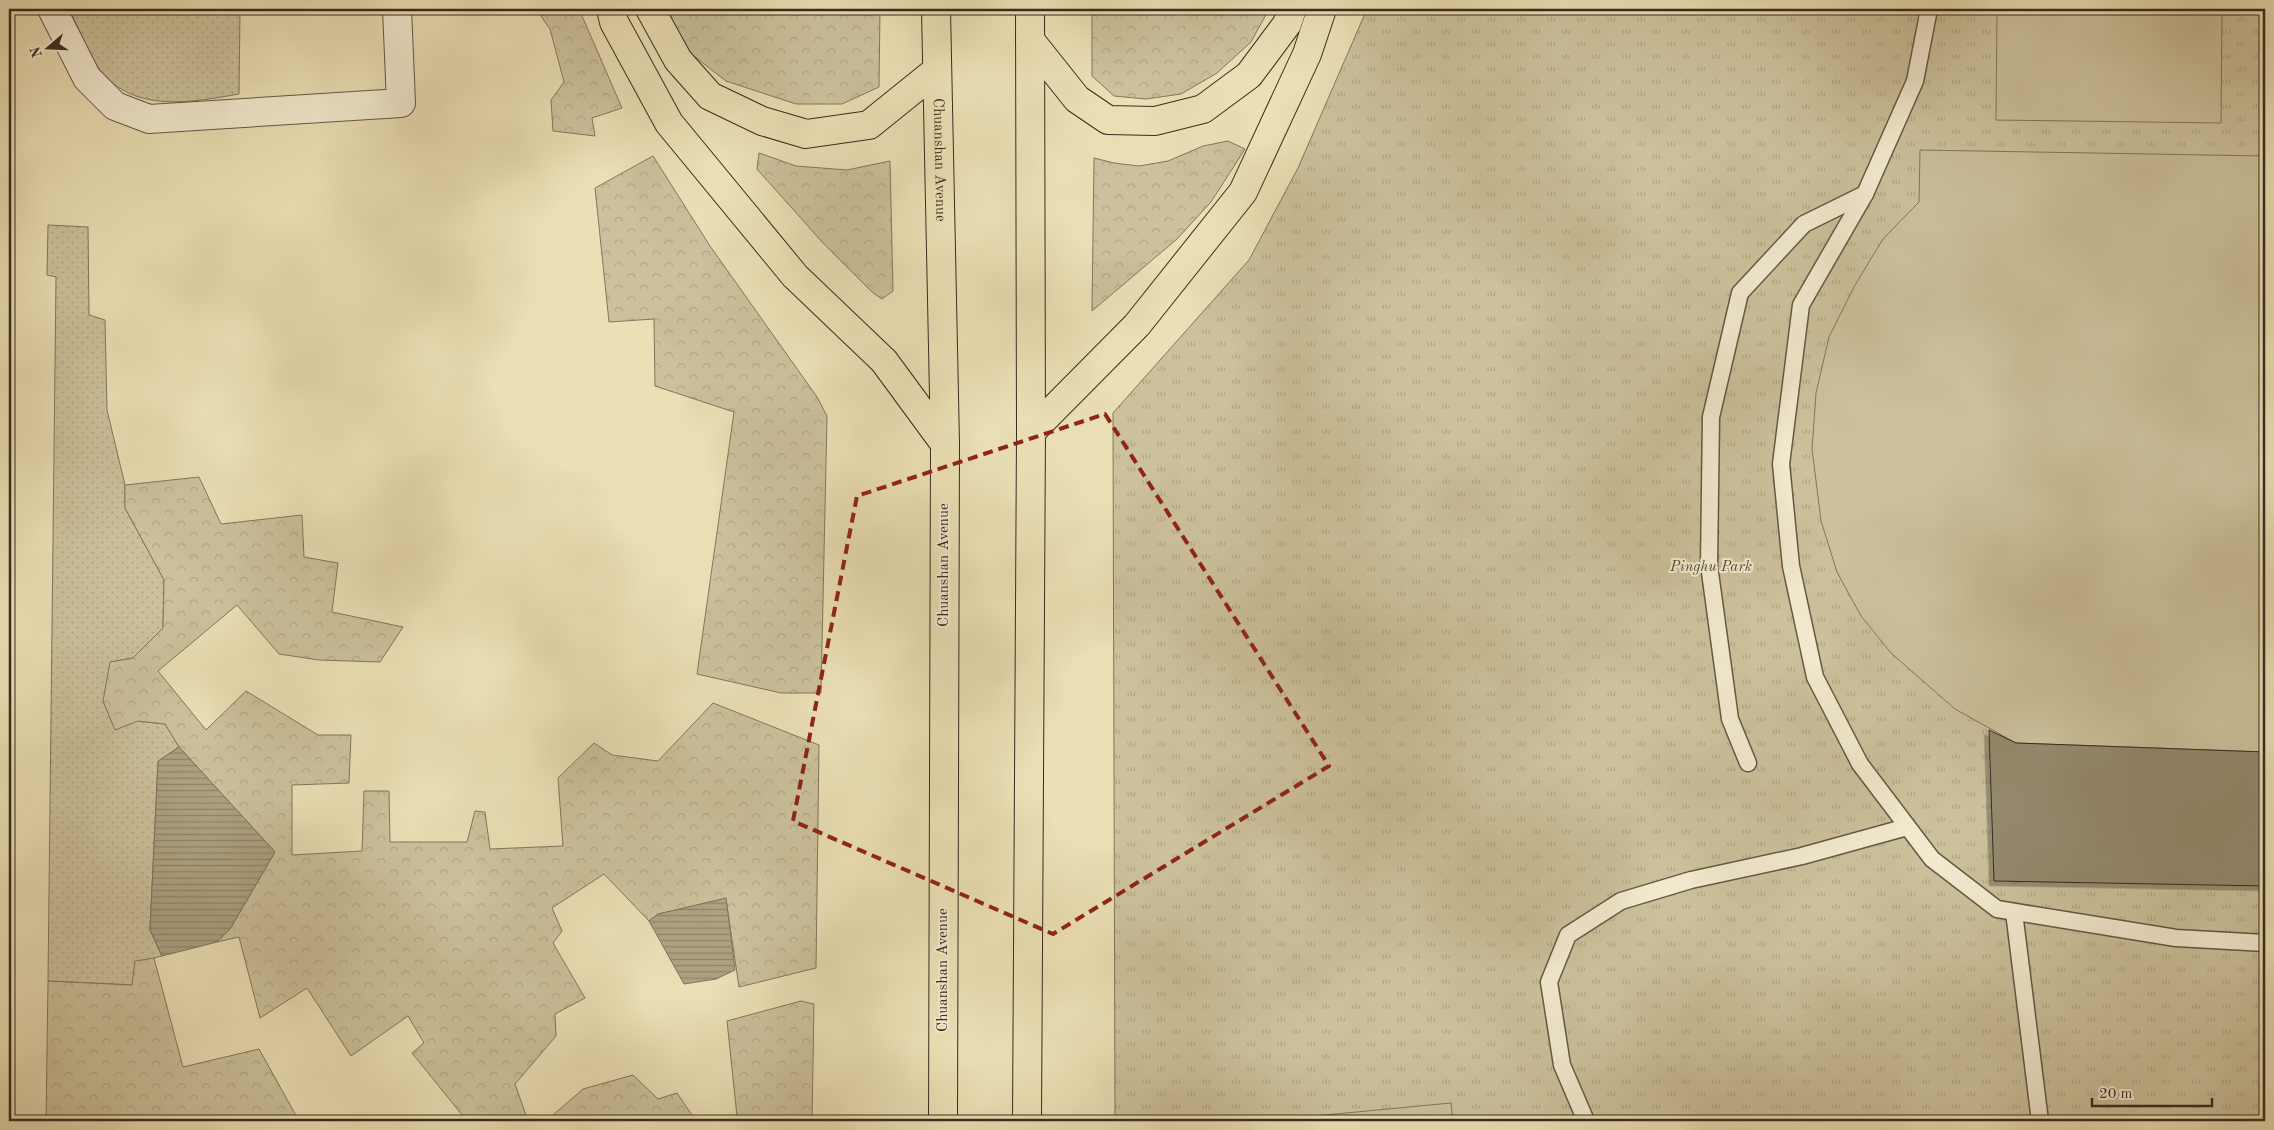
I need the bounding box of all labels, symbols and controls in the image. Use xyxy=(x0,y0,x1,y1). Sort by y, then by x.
north arrow xyxy=(22,22,72,72)
text: N xyxy=(28,44,45,59)
street label: Chuanshan Avenue xyxy=(930,98,948,222)
street label: Chuanshan Avenue xyxy=(937,503,952,627)
park label: Pinghu Park xyxy=(1669,560,1752,575)
street label: Chuanshan Avenue xyxy=(936,908,951,1032)
scale bar xyxy=(2092,1075,2212,1107)
text: 20 m xyxy=(2099,1087,2133,1102)

